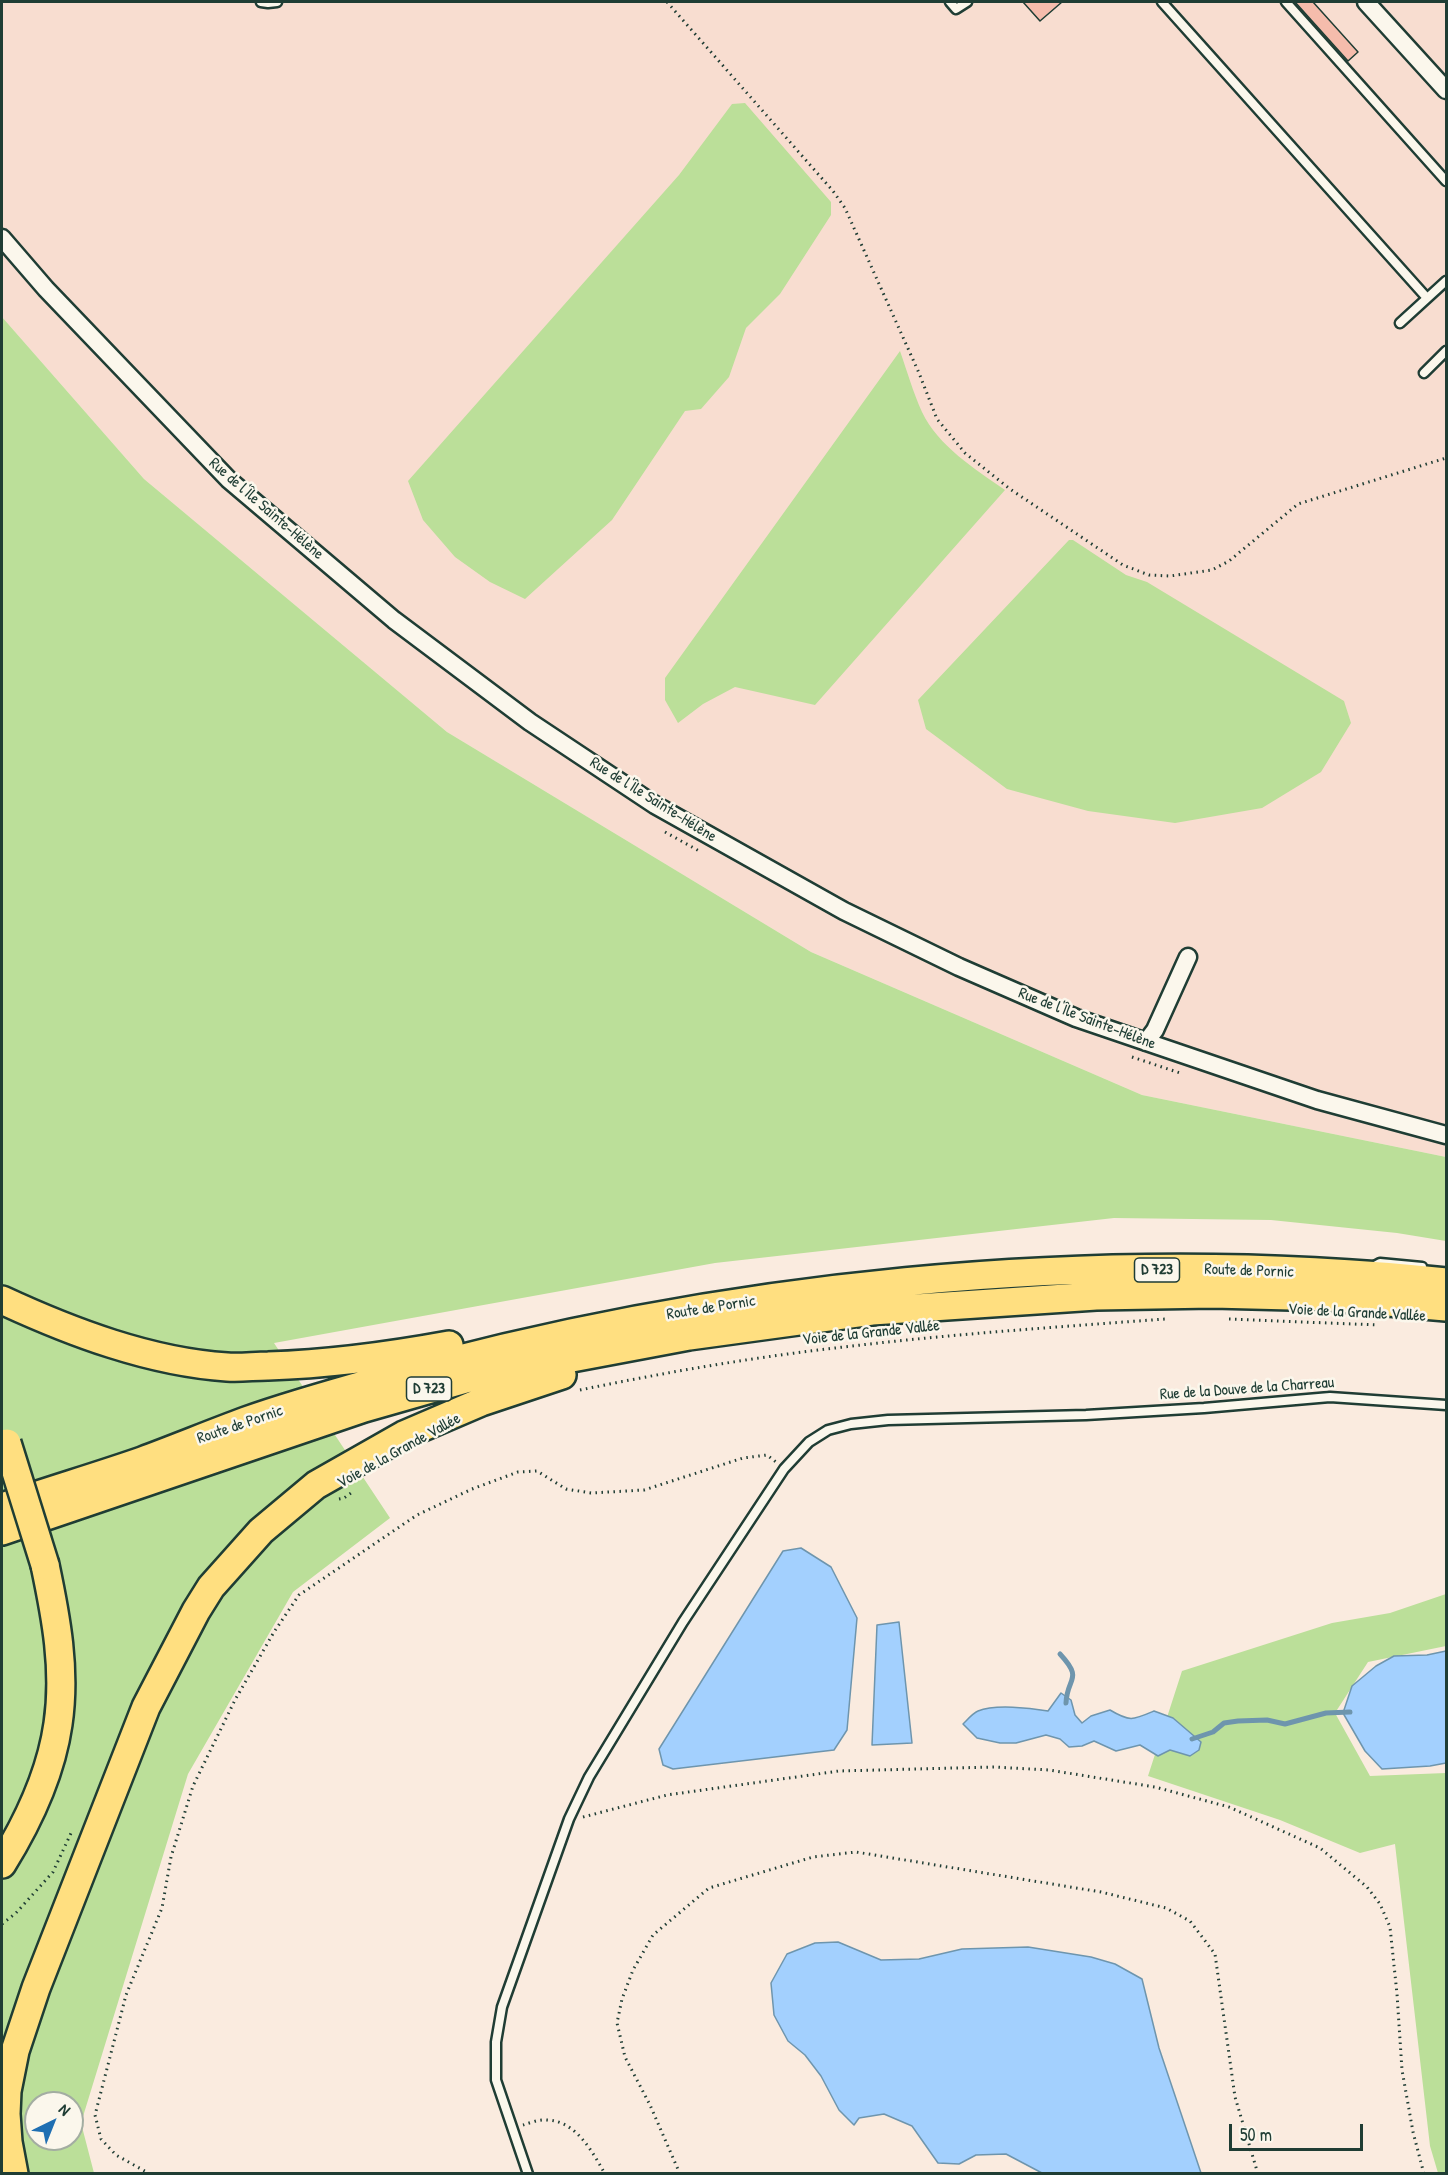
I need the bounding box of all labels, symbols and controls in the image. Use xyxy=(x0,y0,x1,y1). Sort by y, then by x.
street label: Rue de l'Île Sainte-Hélène xyxy=(205,454,327,564)
street label: Rue de l'Île Sainte-Hélène xyxy=(586,753,720,847)
street label: Rue de l'Île Sainte-Hélène xyxy=(1016,984,1158,1054)
road number: D 723 xyxy=(1134,1258,1180,1282)
street label: Route de Pornic xyxy=(1204,1260,1294,1282)
street label: Route de Pornic xyxy=(665,1292,757,1324)
street label: Voie de la Grande Vallée xyxy=(1288,1300,1426,1326)
street label: Voie de la Grande Vallée xyxy=(801,1316,941,1350)
street label: Rue de la Douve de la Charreau xyxy=(1159,1373,1335,1405)
road number: D 723 xyxy=(406,1377,452,1401)
street label: Route de Pornic xyxy=(195,1401,285,1449)
street label: Voie de la Grande Vallée xyxy=(334,1409,464,1493)
north arrow xyxy=(24,2091,84,2151)
text: N xyxy=(54,2098,76,2120)
scale bar xyxy=(1232,2112,1366,2150)
text: 50 m xyxy=(1240,2122,1272,2147)

